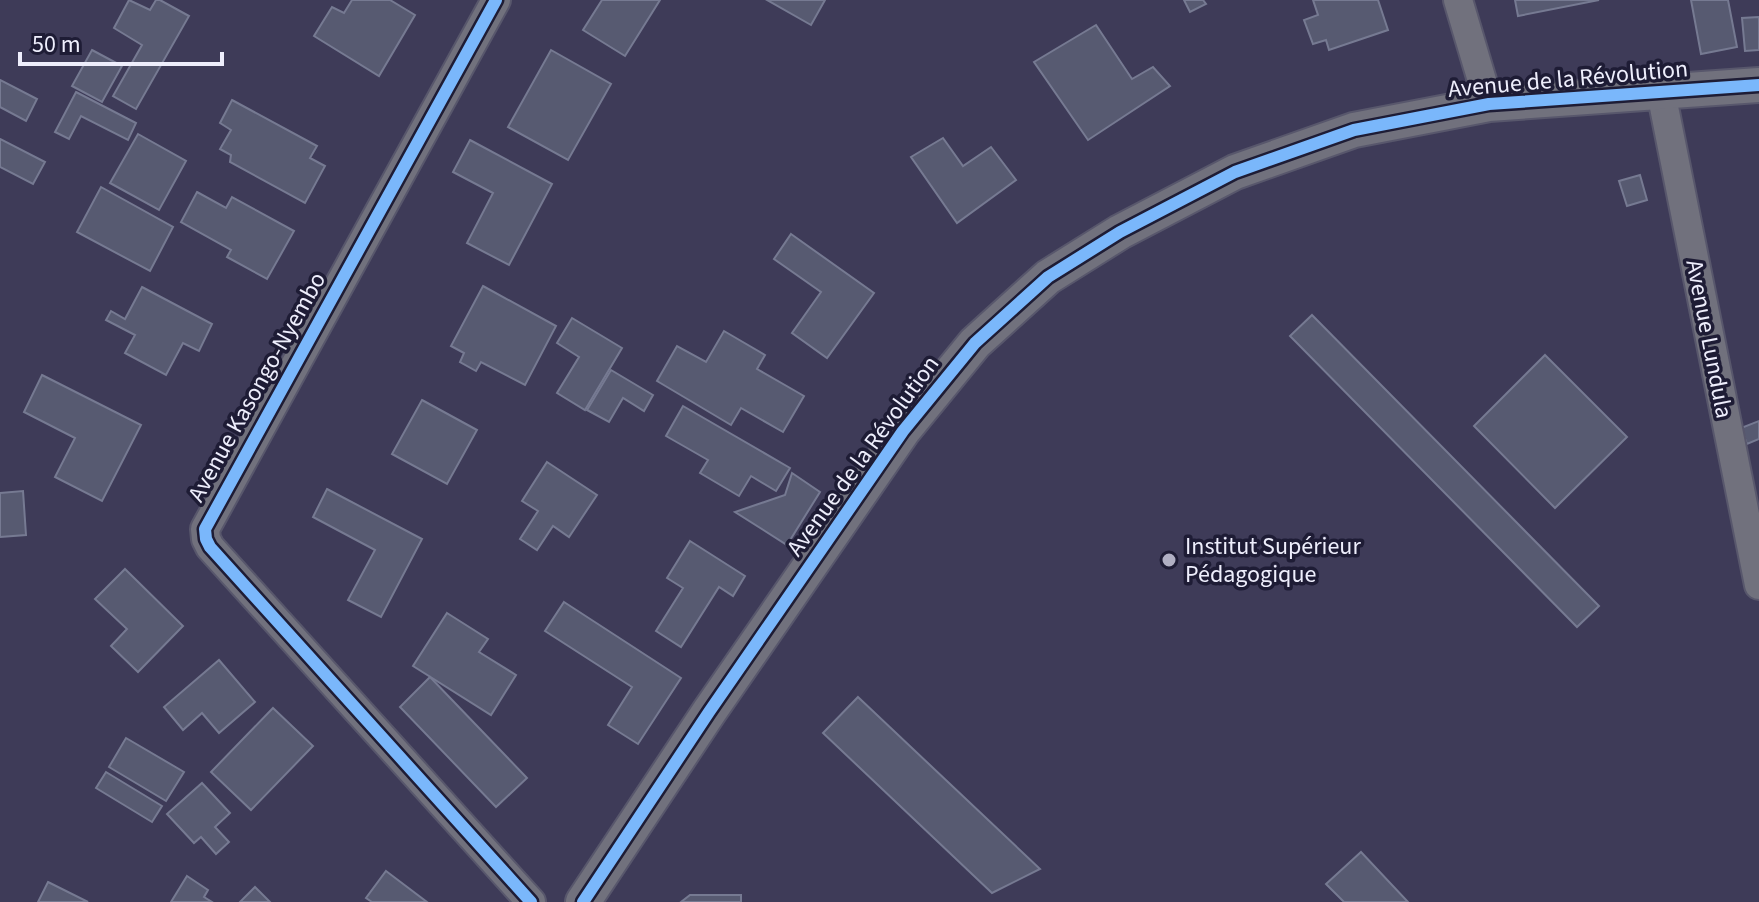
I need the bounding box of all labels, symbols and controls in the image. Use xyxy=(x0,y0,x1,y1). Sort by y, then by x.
scale bar xyxy=(20,16,222,66)
text: 50 m xyxy=(32,27,81,62)
street label: Avenue de la Révolution xyxy=(1447,51,1689,107)
street label: Avenue Lundula xyxy=(1676,257,1742,421)
street label: Avenue Kasongo-Nyembo xyxy=(179,266,335,508)
street label: Avenue de la Révolution xyxy=(778,348,948,564)
place label: Institut Supérieur Pédagogique xyxy=(1185,529,1361,592)
marker: Institut Supérieur Pédagogique xyxy=(1160,551,1178,569)

